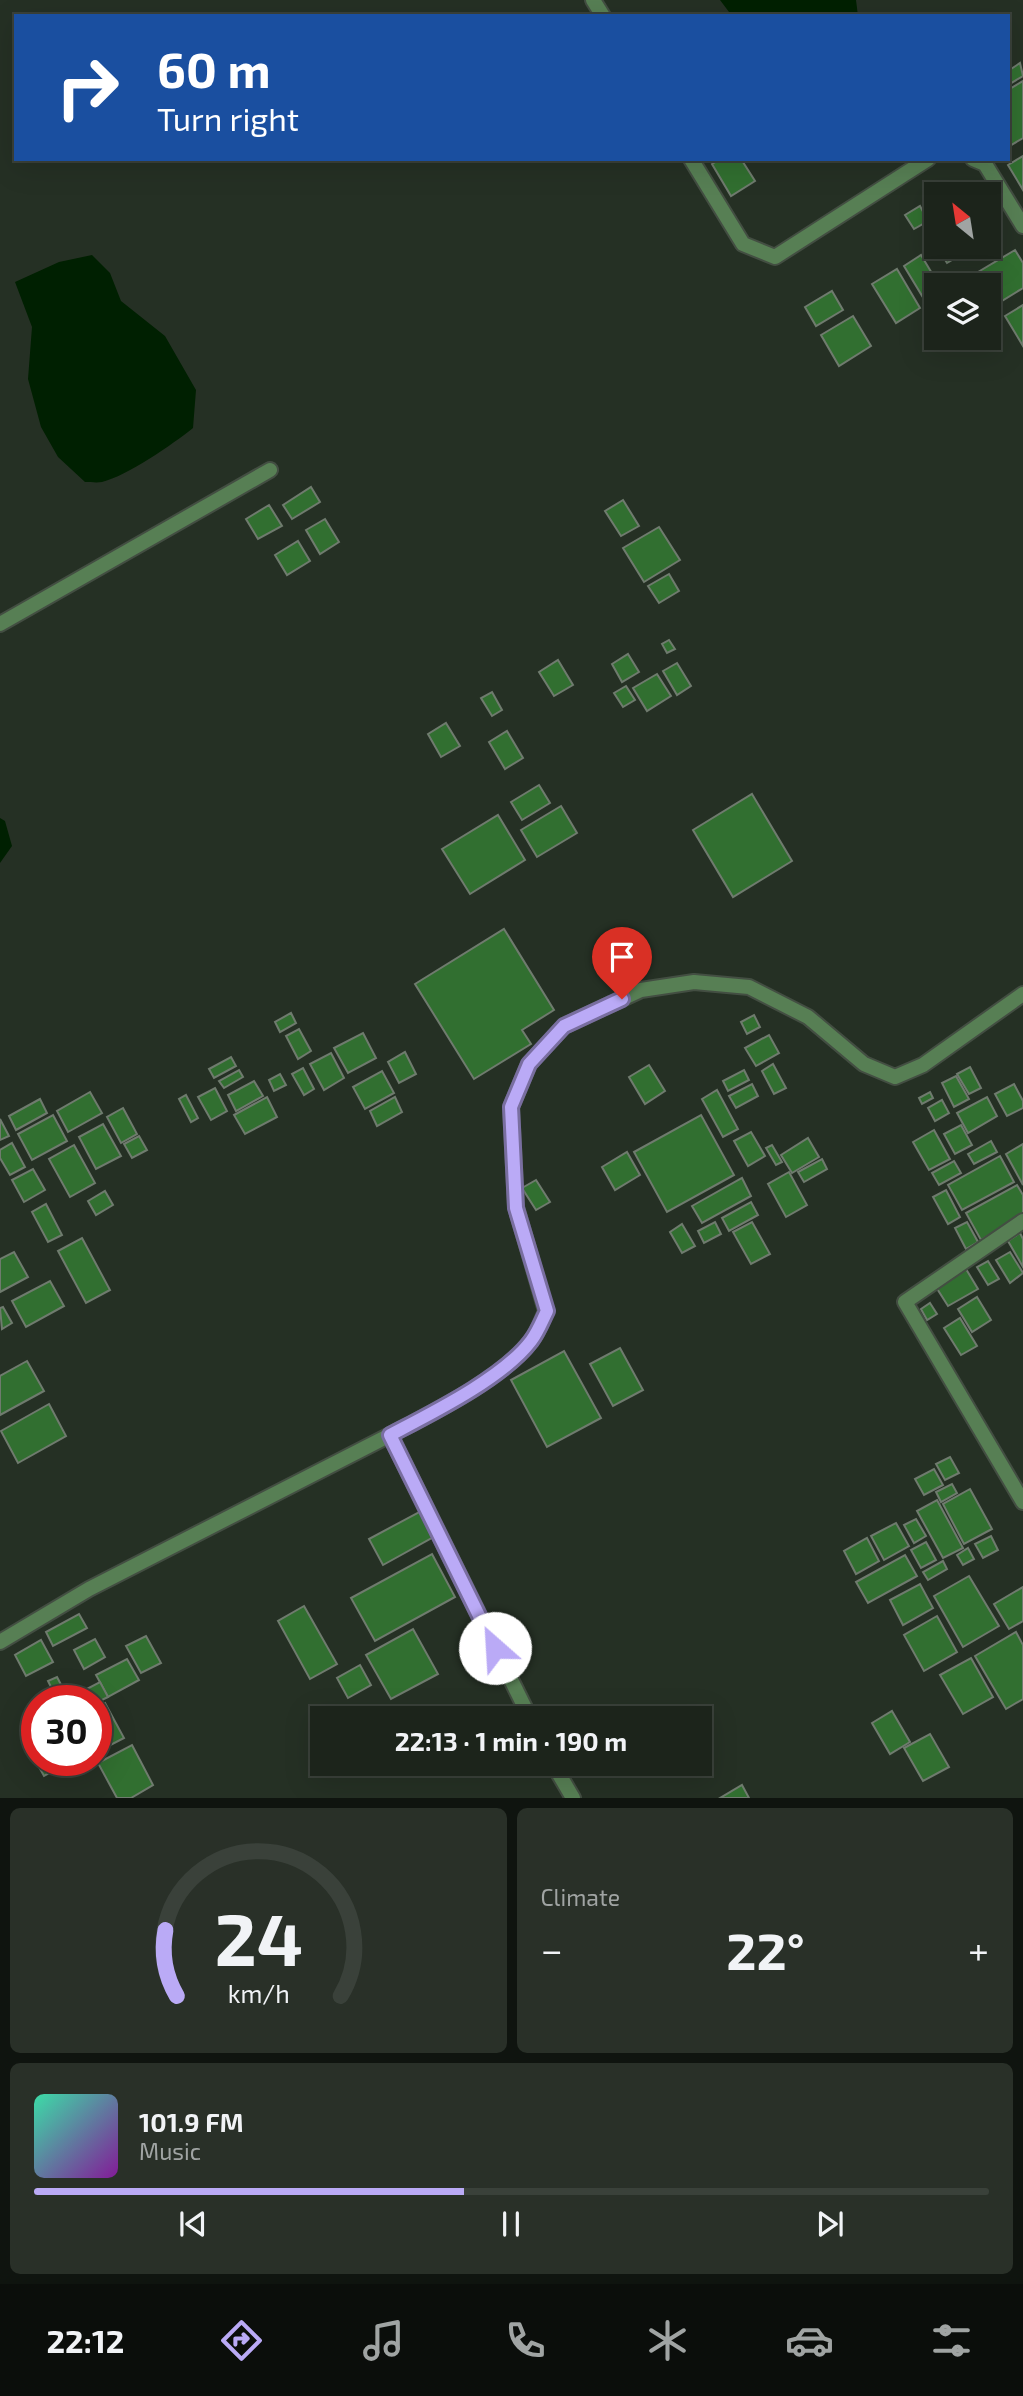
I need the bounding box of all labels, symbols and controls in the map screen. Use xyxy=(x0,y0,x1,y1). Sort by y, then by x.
text: 60 m xyxy=(157,39,271,98)
icon: right xyxy=(42,42,133,133)
text: Turn right xyxy=(157,99,299,137)
north arrow xyxy=(924,182,1001,259)
map controls xyxy=(924,182,1001,350)
button: layers xyxy=(924,273,1001,350)
pin xyxy=(592,927,652,999)
icon: arrive xyxy=(603,938,641,976)
position arrow xyxy=(458,1611,532,1685)
speed limit sign: 30 xyxy=(21,1685,112,1776)
text: 22:13 · 1 min · 190 m xyxy=(395,1725,627,1756)
text: Climate xyxy=(541,1883,620,1911)
text: 24 xyxy=(214,1894,303,1982)
text: 22° xyxy=(726,1918,805,1980)
text: − xyxy=(541,1926,563,1972)
text: + xyxy=(968,1926,989,1972)
text: km/h xyxy=(227,1978,289,2008)
text: 101.9 FM xyxy=(139,2106,243,2137)
text: Music xyxy=(139,2137,201,2165)
icon: previous xyxy=(174,2205,212,2243)
icon: pause xyxy=(492,2205,530,2243)
icon: next xyxy=(811,2205,849,2243)
icon: directions xyxy=(217,2316,266,2365)
icon: music xyxy=(359,2316,408,2365)
icon: phone xyxy=(501,2316,550,2365)
icon: climate xyxy=(643,2316,692,2365)
icon: car xyxy=(785,2316,834,2365)
icon: filters xyxy=(927,2316,976,2365)
text: 22:12 xyxy=(47,2321,124,2359)

